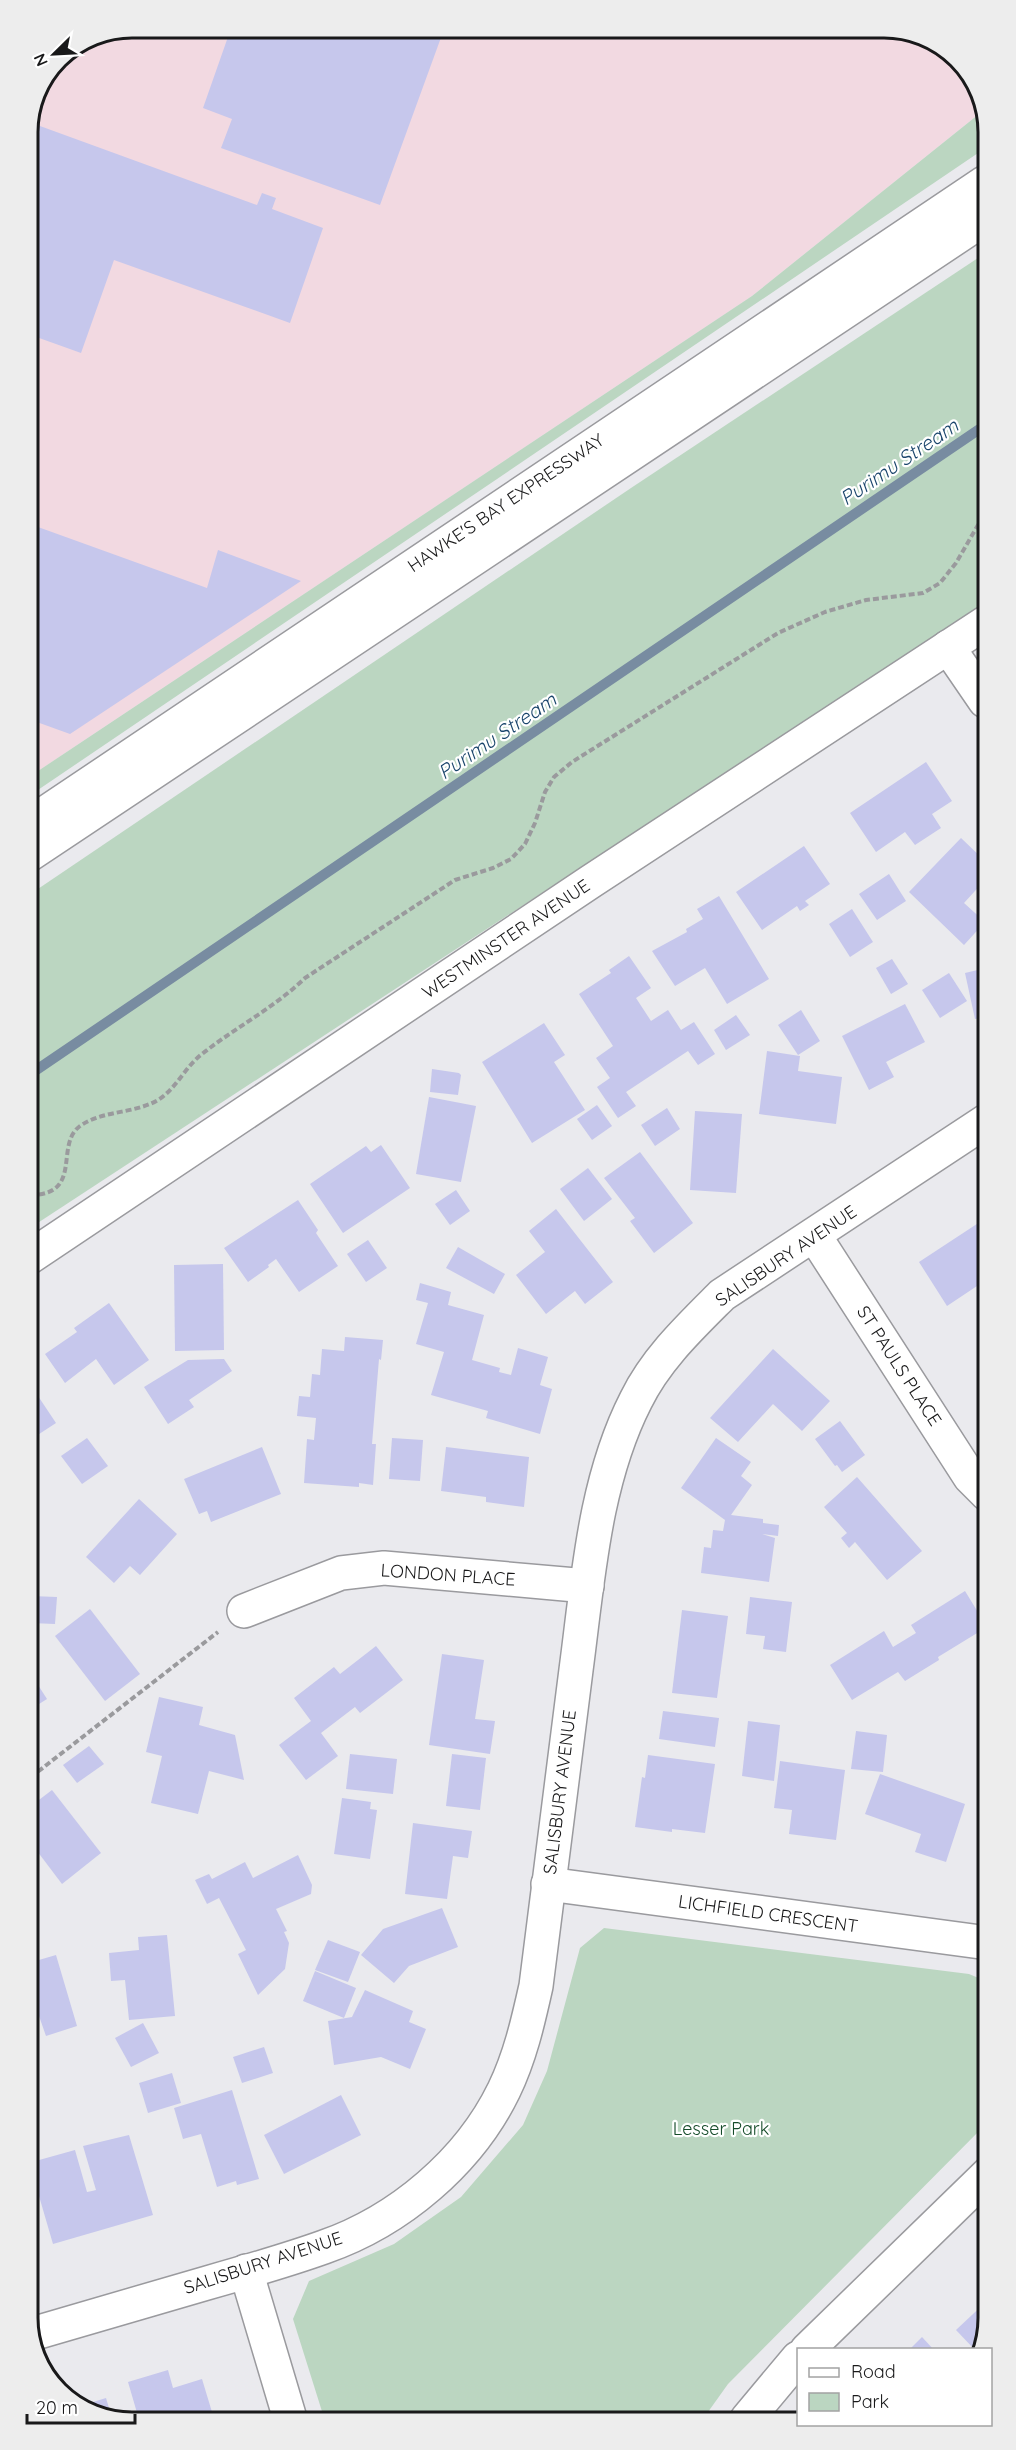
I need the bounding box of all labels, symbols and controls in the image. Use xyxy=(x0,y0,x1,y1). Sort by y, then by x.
north arrow xyxy=(24,24,84,84)
text: N xyxy=(29,51,52,70)
water label: Purimu Stream xyxy=(835,412,963,510)
street label: HAWKE'S BAY EXPRESSWAY xyxy=(403,428,608,577)
water label: Purimu Stream xyxy=(433,686,561,784)
street label: WESTMINSTER AVENUE xyxy=(417,874,594,1003)
street label: SALISBURY AVENUE xyxy=(711,1200,861,1311)
street label: ST PAULS PLACE xyxy=(852,1301,947,1430)
street label: LONDON PLACE xyxy=(380,1558,516,1591)
street label: SALISBURY AVENUE xyxy=(538,1708,581,1875)
street label: LICHFIELD CRESCENT xyxy=(677,1890,860,1938)
park label: Lesser Park xyxy=(673,2117,769,2140)
street label: SALISBURY AVENUE xyxy=(181,2226,345,2299)
legend xyxy=(797,2348,992,2426)
text: Road xyxy=(851,2360,896,2383)
scale bar xyxy=(27,2387,135,2425)
text: Park xyxy=(851,2390,889,2413)
text: 20 m xyxy=(36,2396,78,2419)

